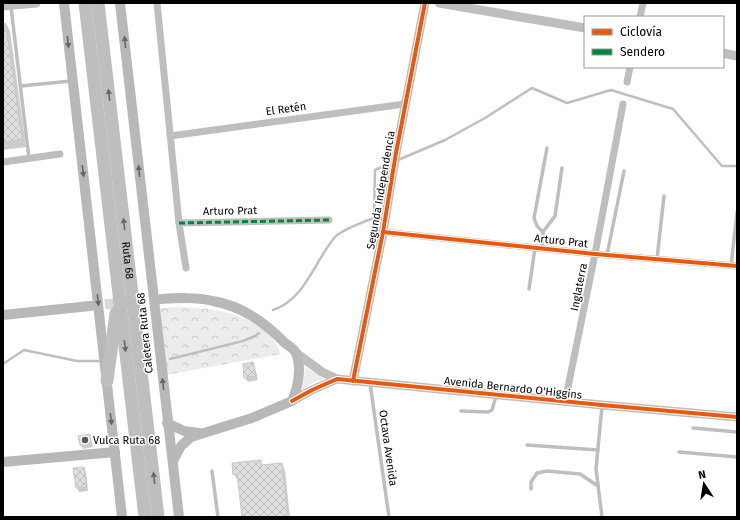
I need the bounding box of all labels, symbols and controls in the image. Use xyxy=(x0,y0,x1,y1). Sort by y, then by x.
legend xyxy=(584,16,724,68)
text: Ciclovía xyxy=(620,25,662,39)
one-way arrow xyxy=(65,36,71,48)
one-way arrow xyxy=(121,36,128,48)
text: Sendero xyxy=(620,45,665,59)
one-way arrow xyxy=(106,89,112,101)
street label: El Retén xyxy=(265,100,307,118)
street label: Segunda Independencia xyxy=(364,130,398,250)
one-way arrow xyxy=(80,165,86,177)
one-way arrow xyxy=(136,165,142,177)
street label: Arturo Prat xyxy=(203,204,257,218)
one-way arrow xyxy=(121,218,127,230)
street label: Arturo Prat xyxy=(533,232,589,250)
street label: Ruta 68 xyxy=(119,241,137,280)
street label: Inglaterra xyxy=(568,262,590,312)
street label: Caletera Ruta 68 xyxy=(134,292,156,374)
one-way arrow xyxy=(94,294,101,306)
one-way arrow xyxy=(122,340,128,352)
street label: Avenida Bernardo O'Higgins xyxy=(443,374,583,402)
one-way arrow xyxy=(160,378,166,390)
street label: Octava Avenida xyxy=(376,409,400,487)
one-way arrow xyxy=(108,413,115,425)
place label: Vulca Ruta 68 xyxy=(93,434,160,447)
marker: Vulca Ruta 68 xyxy=(80,435,90,445)
north arrow xyxy=(684,464,724,504)
text: N xyxy=(697,468,707,482)
one-way arrow xyxy=(150,472,157,484)

